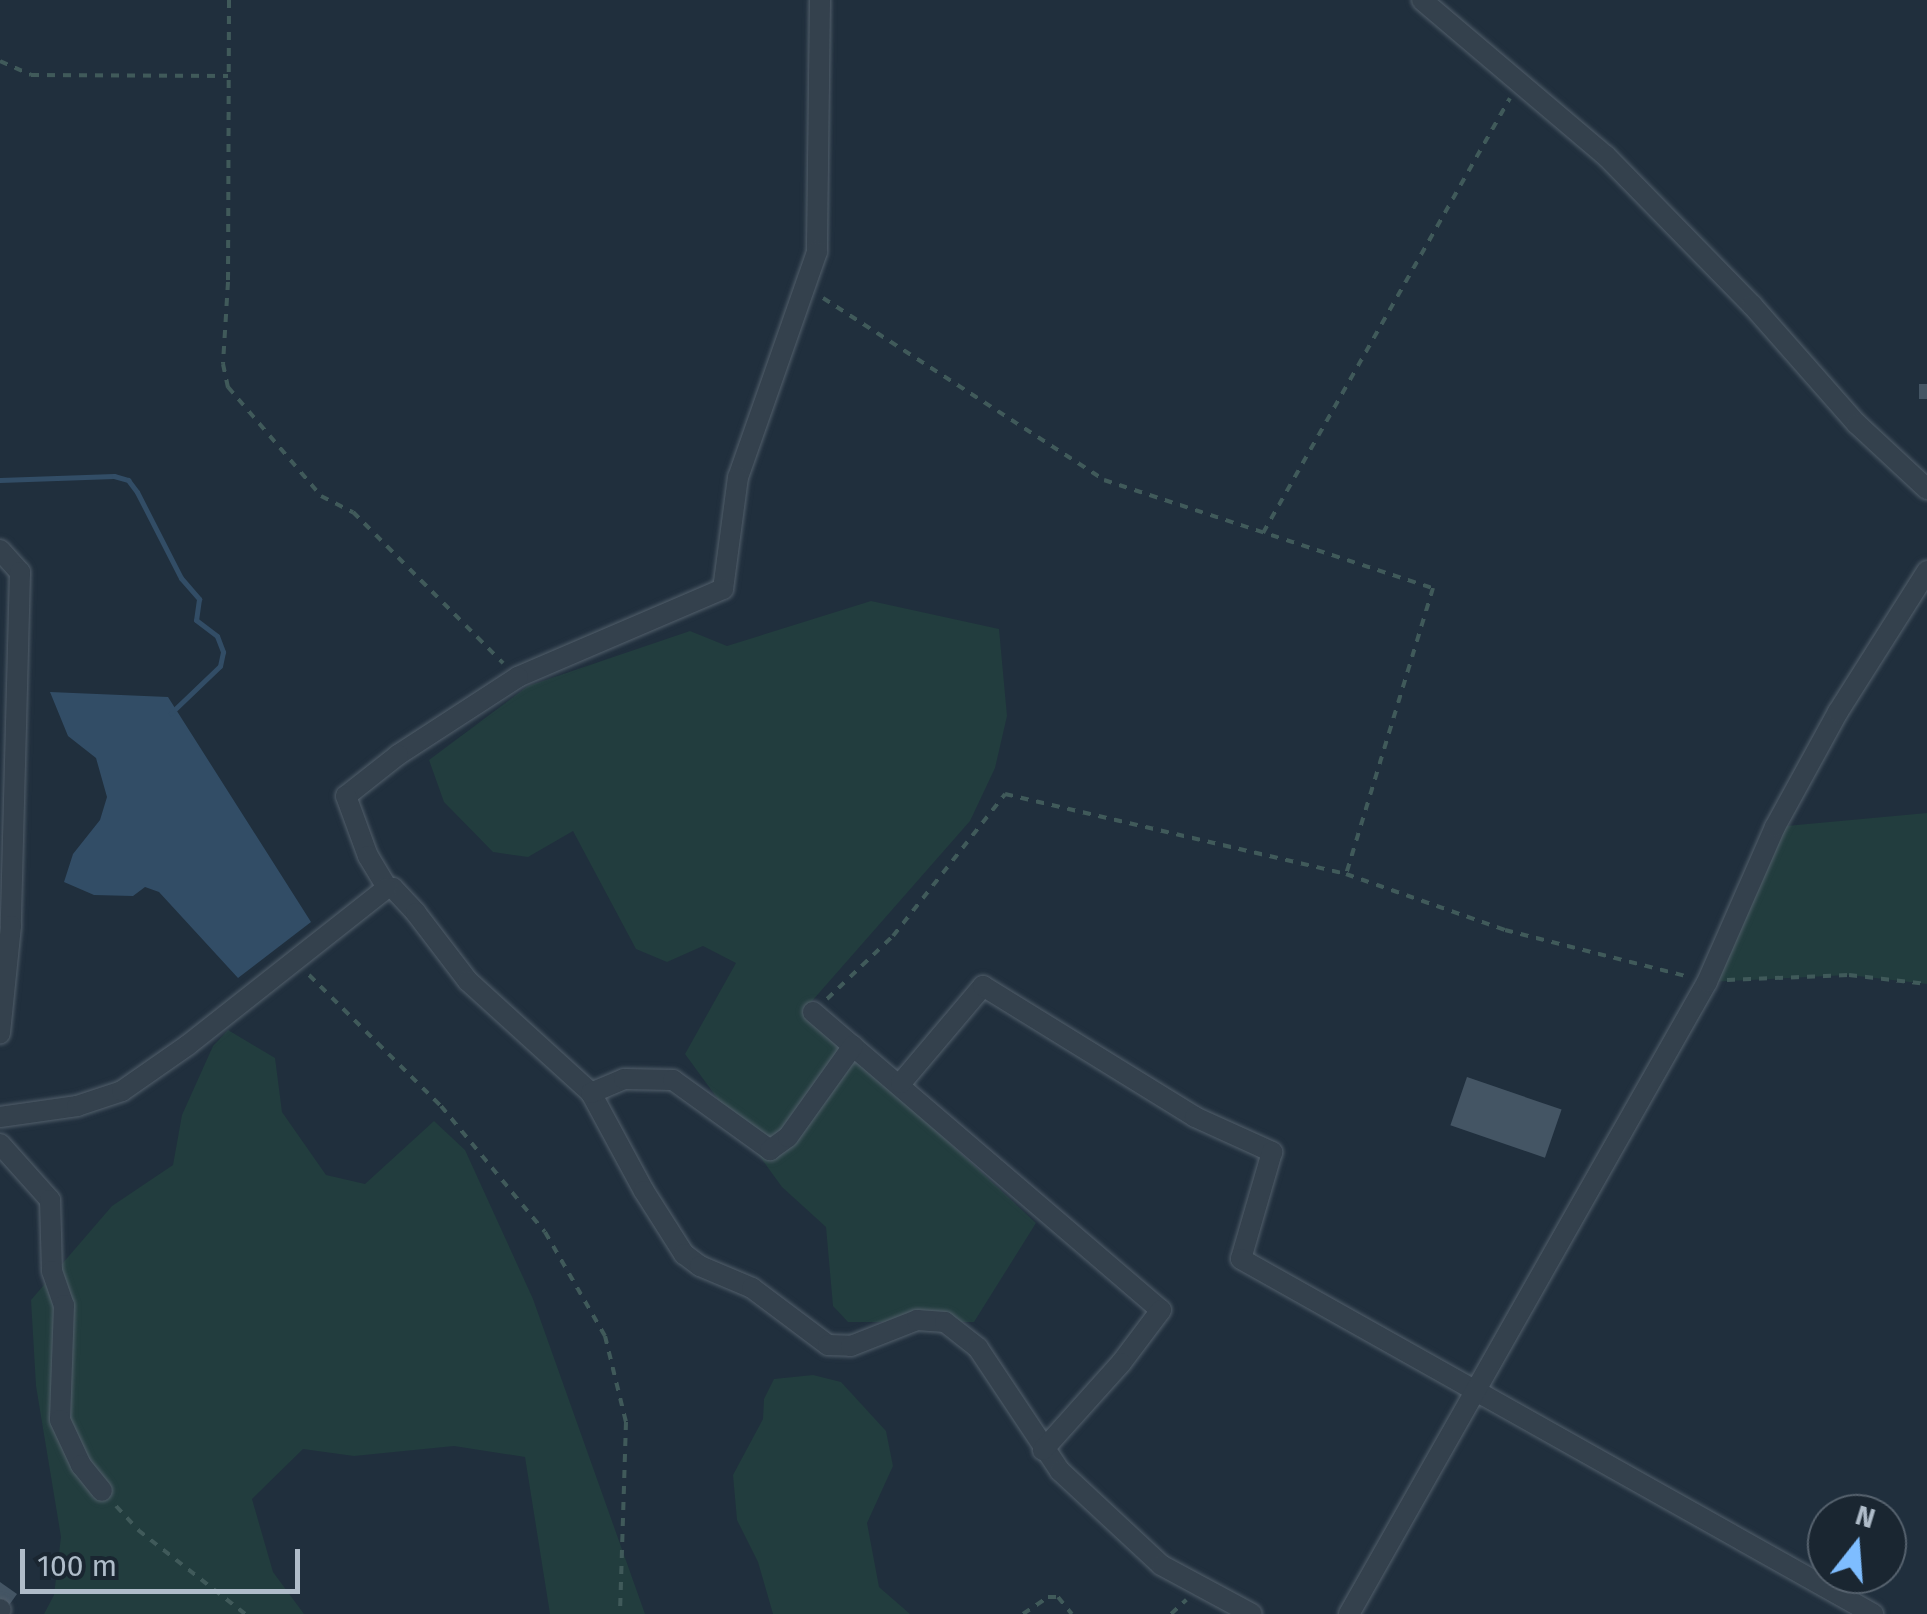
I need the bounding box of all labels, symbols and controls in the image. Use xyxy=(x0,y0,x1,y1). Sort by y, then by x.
north arrow xyxy=(1807,1494,1907,1594)
text: N xyxy=(1852,1498,1879,1535)
scale bar xyxy=(25,1529,305,1591)
text: 100 m xyxy=(37,1548,117,1584)

